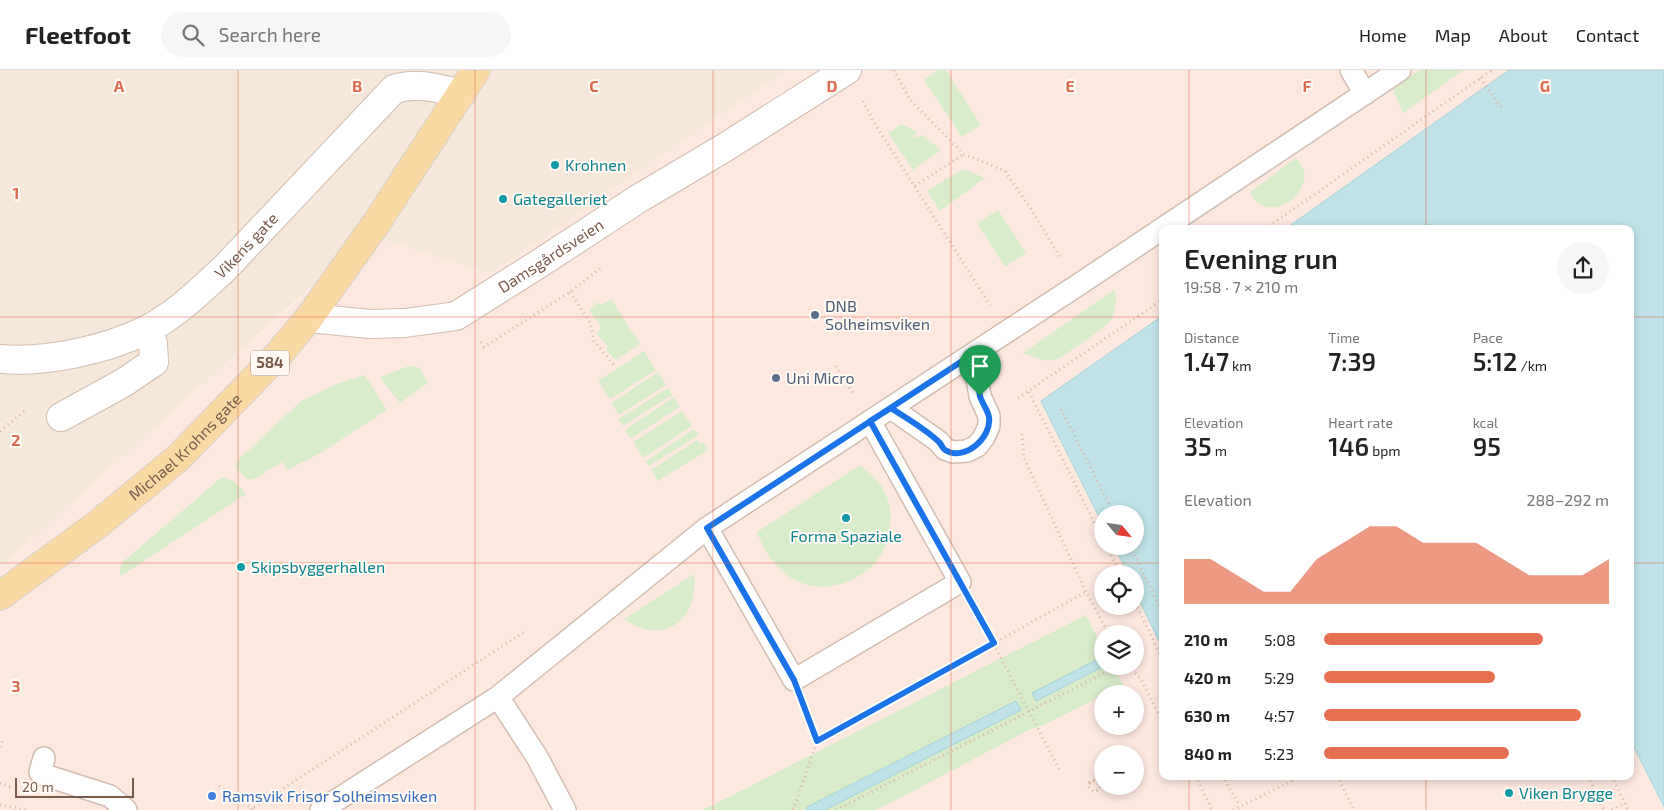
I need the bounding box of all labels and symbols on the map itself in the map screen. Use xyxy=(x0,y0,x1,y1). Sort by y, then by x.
text: A xyxy=(114,76,125,95)
text: B xyxy=(352,76,362,95)
text: C xyxy=(589,76,599,95)
text: D xyxy=(827,76,838,95)
text: E xyxy=(1065,76,1075,95)
text: F xyxy=(1303,76,1312,95)
text: G xyxy=(1540,76,1550,95)
place label: Krohnen xyxy=(565,155,626,174)
marker: Krohnen xyxy=(549,159,561,171)
text: 1 xyxy=(13,183,19,202)
place label: Gategalleriet xyxy=(513,189,607,208)
marker: Gategalleriet xyxy=(497,193,509,205)
street label: Vikens gate xyxy=(210,208,281,282)
street label: Damsgårdsveien xyxy=(494,214,607,296)
place label: DNB Solheimsviken xyxy=(825,296,930,333)
marker: DNB Solheimsviken xyxy=(809,309,821,321)
pin xyxy=(959,345,1001,396)
road number: 584 xyxy=(251,350,289,376)
place label: Uni Micro xyxy=(786,368,855,387)
marker: Uni Micro xyxy=(770,372,782,384)
street label: Michael Krohns gate xyxy=(124,389,245,504)
text: 2 xyxy=(11,430,21,449)
north arrow xyxy=(1094,505,1144,555)
marker: Forma Spaziale xyxy=(840,512,852,524)
place label: Forma Spaziale xyxy=(790,526,902,545)
place label: Skipsbyggerhallen xyxy=(251,557,385,576)
marker: Skipsbyggerhallen xyxy=(235,561,247,573)
text: 3 xyxy=(11,676,21,695)
scale bar xyxy=(15,775,134,798)
place label: Viken Brygge xyxy=(1519,783,1613,802)
place label: Ramsvik Frisør Solheimsviken xyxy=(222,786,437,805)
marker: Viken Brygge xyxy=(1503,787,1515,799)
marker: Ramsvik Frisør Solheimsviken xyxy=(206,790,218,802)

